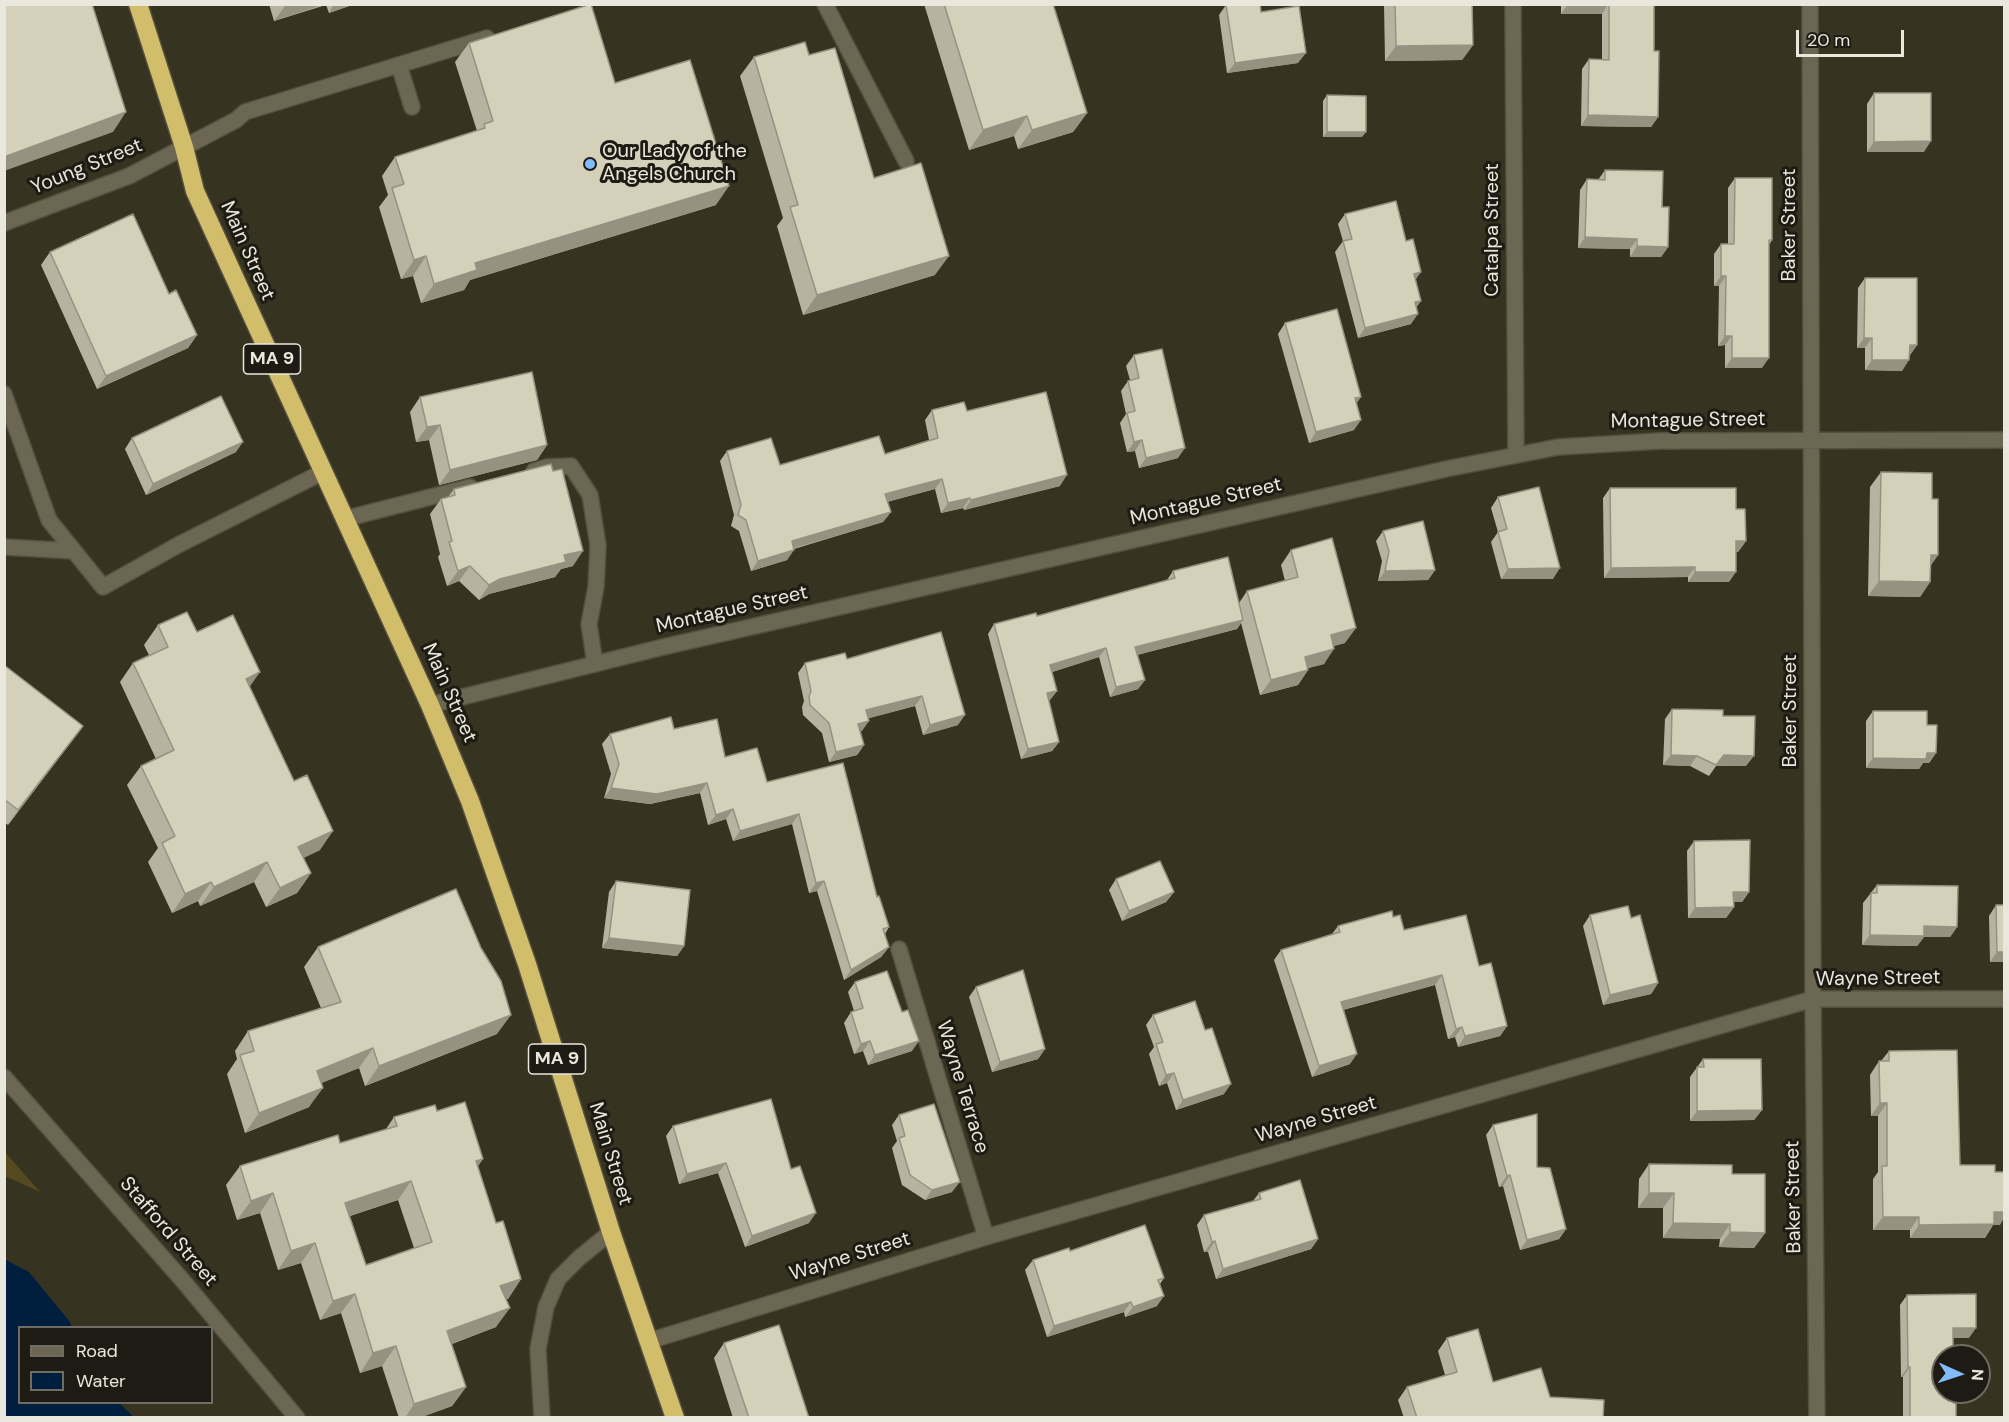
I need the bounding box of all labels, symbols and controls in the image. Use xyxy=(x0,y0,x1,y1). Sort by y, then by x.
scale bar xyxy=(1799,18,1907,56)
text: 20 m xyxy=(1807,28,1850,52)
street label: Young Street xyxy=(28,134,146,200)
place label: Our Lady of the Angels Church xyxy=(602,140,747,187)
marker: Our Lady of the Angels Church xyxy=(583,157,597,171)
street label: Catalpa Street xyxy=(1481,163,1505,297)
street label: Baker Street xyxy=(1778,168,1802,282)
street label: Main Street xyxy=(214,198,280,304)
road number: MA 9 xyxy=(244,344,300,374)
street label: Montague Street xyxy=(1610,408,1766,434)
street label: Montague Street xyxy=(1128,473,1284,531)
street label: Montague Street xyxy=(654,581,810,639)
street label: Main Street xyxy=(416,640,482,746)
street label: Baker Street xyxy=(1779,654,1803,768)
street label: Wayne Street xyxy=(1815,966,1941,992)
street label: Wayne Terrace xyxy=(930,1018,994,1156)
road number: MA 9 xyxy=(528,1044,586,1074)
street label: Wayne Street xyxy=(1253,1091,1379,1149)
street label: Main Street xyxy=(583,1100,637,1208)
street label: Baker Street xyxy=(1781,1140,1807,1254)
street label: Stafford Street xyxy=(114,1172,222,1292)
street label: Wayne Street xyxy=(787,1227,913,1287)
legend xyxy=(18,1326,213,1404)
text: Road xyxy=(76,1339,118,1363)
north arrow xyxy=(1931,1344,1991,1404)
text: N xyxy=(1967,1368,1988,1381)
text: Water xyxy=(76,1369,126,1393)

